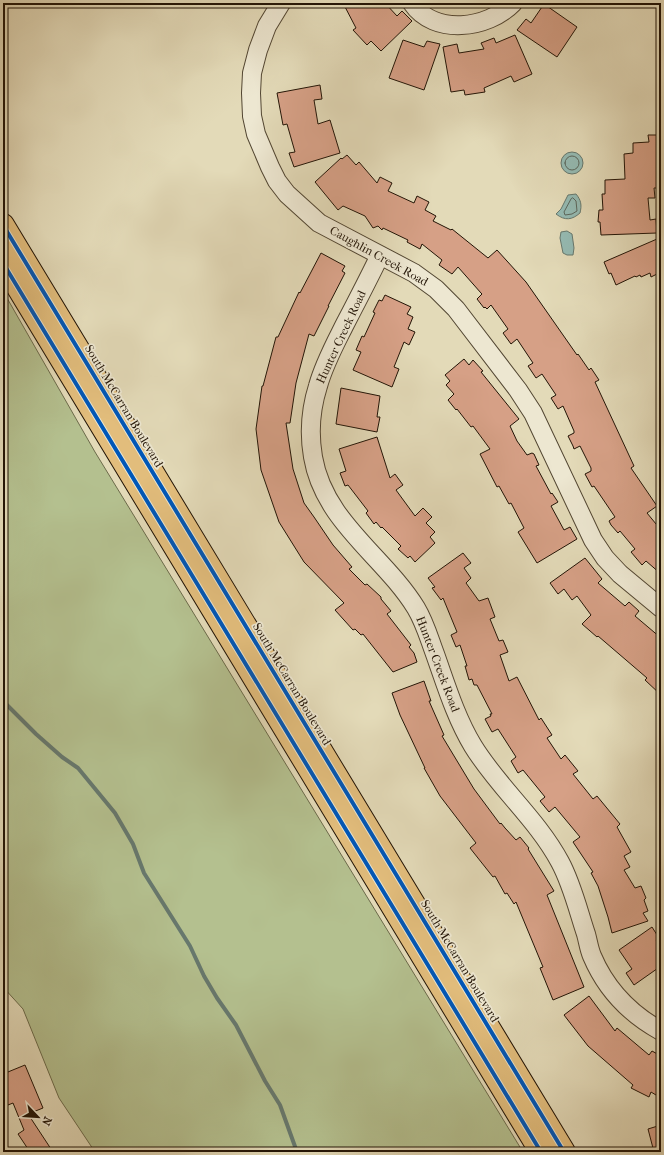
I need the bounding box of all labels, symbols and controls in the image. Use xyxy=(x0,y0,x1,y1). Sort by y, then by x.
street label: Caughlin Creek Road xyxy=(327,223,431,289)
street label: Hunter Creek Road xyxy=(313,288,369,386)
street label: South McCarran Boulevard xyxy=(82,342,166,470)
street label: Hunter Creek Road xyxy=(413,614,463,714)
street label: South McCarran Boulevard xyxy=(250,620,334,748)
street label: South McCarran Boulevard xyxy=(418,897,502,1025)
north arrow xyxy=(18,1097,58,1137)
text: N xyxy=(39,1114,54,1128)

